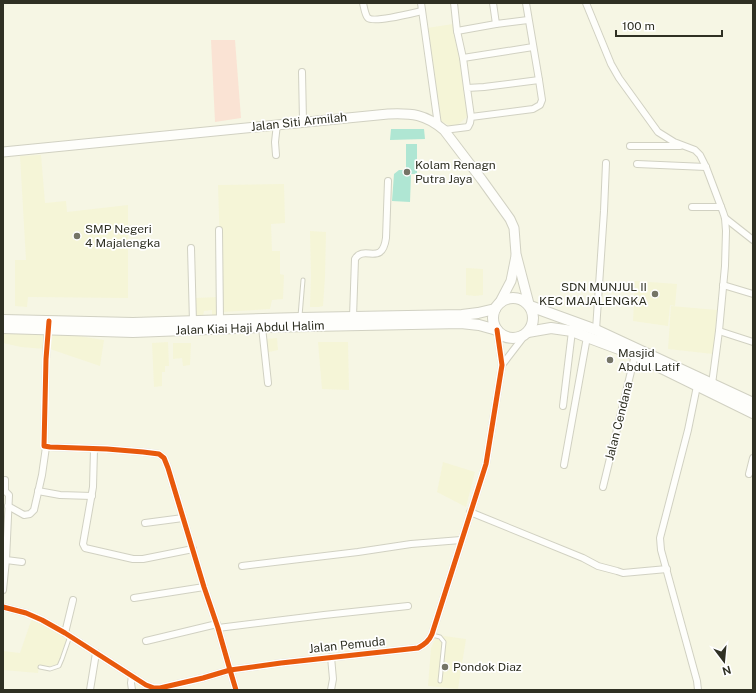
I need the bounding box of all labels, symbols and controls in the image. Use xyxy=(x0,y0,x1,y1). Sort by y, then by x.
scale bar xyxy=(616,12,722,38)
text: 100 m xyxy=(622,19,655,33)
street label: Jalan Siti Armilah xyxy=(250,110,348,134)
place label: Kolam Renagn Putra Jaya xyxy=(415,158,496,186)
marker: Kolam Renagn Putra Jaya xyxy=(402,167,412,177)
place label: SMP Negeri 4 Majalengka xyxy=(85,222,160,250)
marker: SMP Negeri 4 Majalengka xyxy=(72,231,82,241)
place label: SDN MUNJUL II KEC MAJALENGKA xyxy=(539,280,647,308)
marker: SDN MUNJUL II KEC MAJALENGKA xyxy=(650,289,660,299)
street label: Jalan Kiai Haji Abdul Halim xyxy=(175,318,325,338)
place label: Masjid Abdul Latif xyxy=(618,346,680,374)
marker: Masjid Abdul Latif xyxy=(605,355,615,365)
street label: Jalan Cendana xyxy=(602,380,636,462)
street label: Jalan Pemuda xyxy=(308,634,386,656)
north arrow xyxy=(704,641,744,681)
place label: Pondok Diaz xyxy=(453,660,522,674)
marker: Pondok Diaz xyxy=(440,662,450,672)
text: N xyxy=(721,664,733,678)

